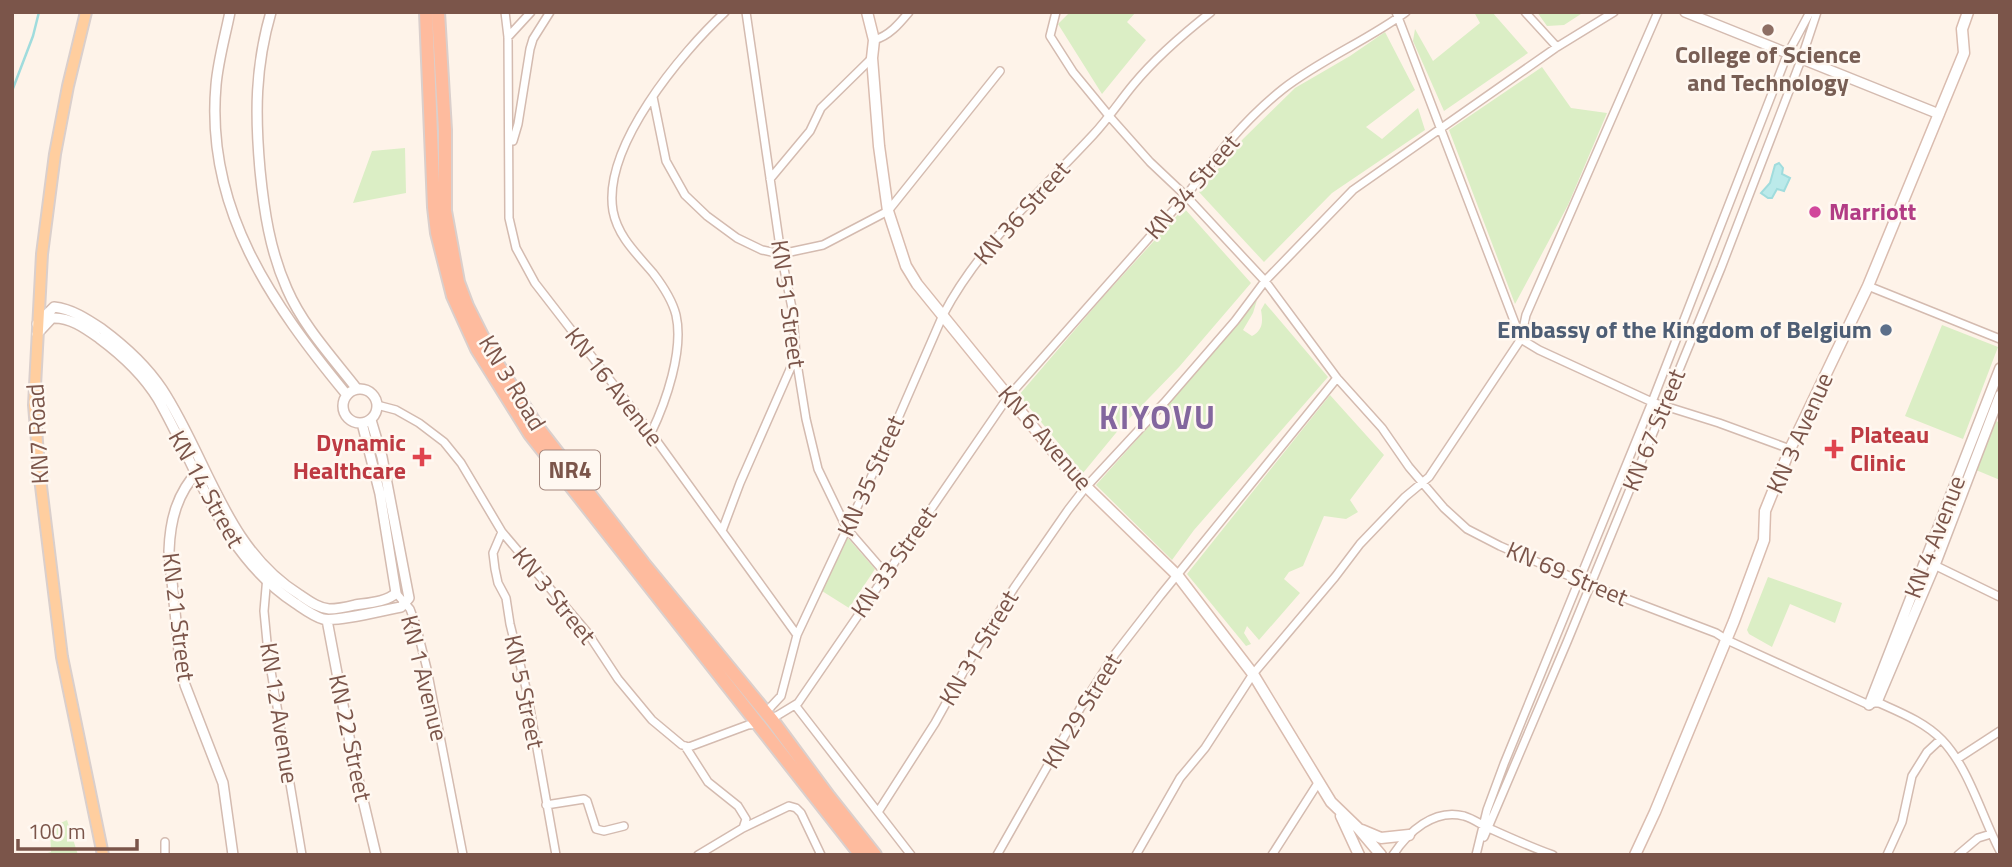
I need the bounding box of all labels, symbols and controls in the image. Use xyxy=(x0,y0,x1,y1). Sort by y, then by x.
marker: College of Science and Technology xyxy=(1760,22,1776,38)
place label: College of Science and Technology xyxy=(1675,36,1861,100)
street label: KN 34 Street xyxy=(1135,125,1248,247)
street label: KN 36 Street xyxy=(965,152,1078,272)
place label: Marriott xyxy=(1829,193,1916,229)
marker: Marriott xyxy=(1807,204,1823,220)
street label: KN 51 Street xyxy=(762,237,816,371)
place label: Embassy of the Kingdom of Belgium xyxy=(1497,311,1872,347)
street label: KN 16 Avenue xyxy=(557,319,673,454)
marker: Embassy of the Kingdom of Belgium xyxy=(1878,322,1894,338)
street label: KN 3 Road xyxy=(470,328,556,437)
street label: KN 67 Street xyxy=(1612,362,1694,496)
street label: KN 3 Avenue xyxy=(1756,366,1842,499)
street label: KN 6 Avenue xyxy=(990,377,1102,498)
street label: KN7 Road xyxy=(16,383,58,485)
district label: KIYOVU xyxy=(1099,393,1217,441)
street label: KN 35 Street xyxy=(827,409,913,542)
place label: Plateau Clinic xyxy=(1850,416,1929,480)
street label: KN 14 Street xyxy=(160,423,254,554)
place label: Dynamic Healthcare xyxy=(293,424,406,488)
marker: Plateau Clinic xyxy=(1824,439,1844,459)
marker: Dynamic Healthcare xyxy=(412,447,432,467)
road number: NR4 xyxy=(540,450,600,490)
street label: KN 4 Avenue xyxy=(1894,470,1974,603)
street label: KN 33 Street xyxy=(841,498,945,625)
street label: KN 69 Street xyxy=(1501,531,1634,615)
street label: KN 3 Street xyxy=(504,539,606,652)
street label: KN 21 Street xyxy=(153,551,205,684)
street label: KN 31 Street xyxy=(929,582,1027,712)
street label: KN 1 Avenue xyxy=(392,611,458,745)
street label: KN 5 Street xyxy=(495,631,555,753)
street label: KN 12 Avenue xyxy=(251,640,309,786)
street label: KN 29 Street xyxy=(1032,645,1130,775)
street label: KN 22 Street xyxy=(320,671,382,805)
scale bar xyxy=(18,808,136,852)
text: 100 m xyxy=(28,815,85,847)

